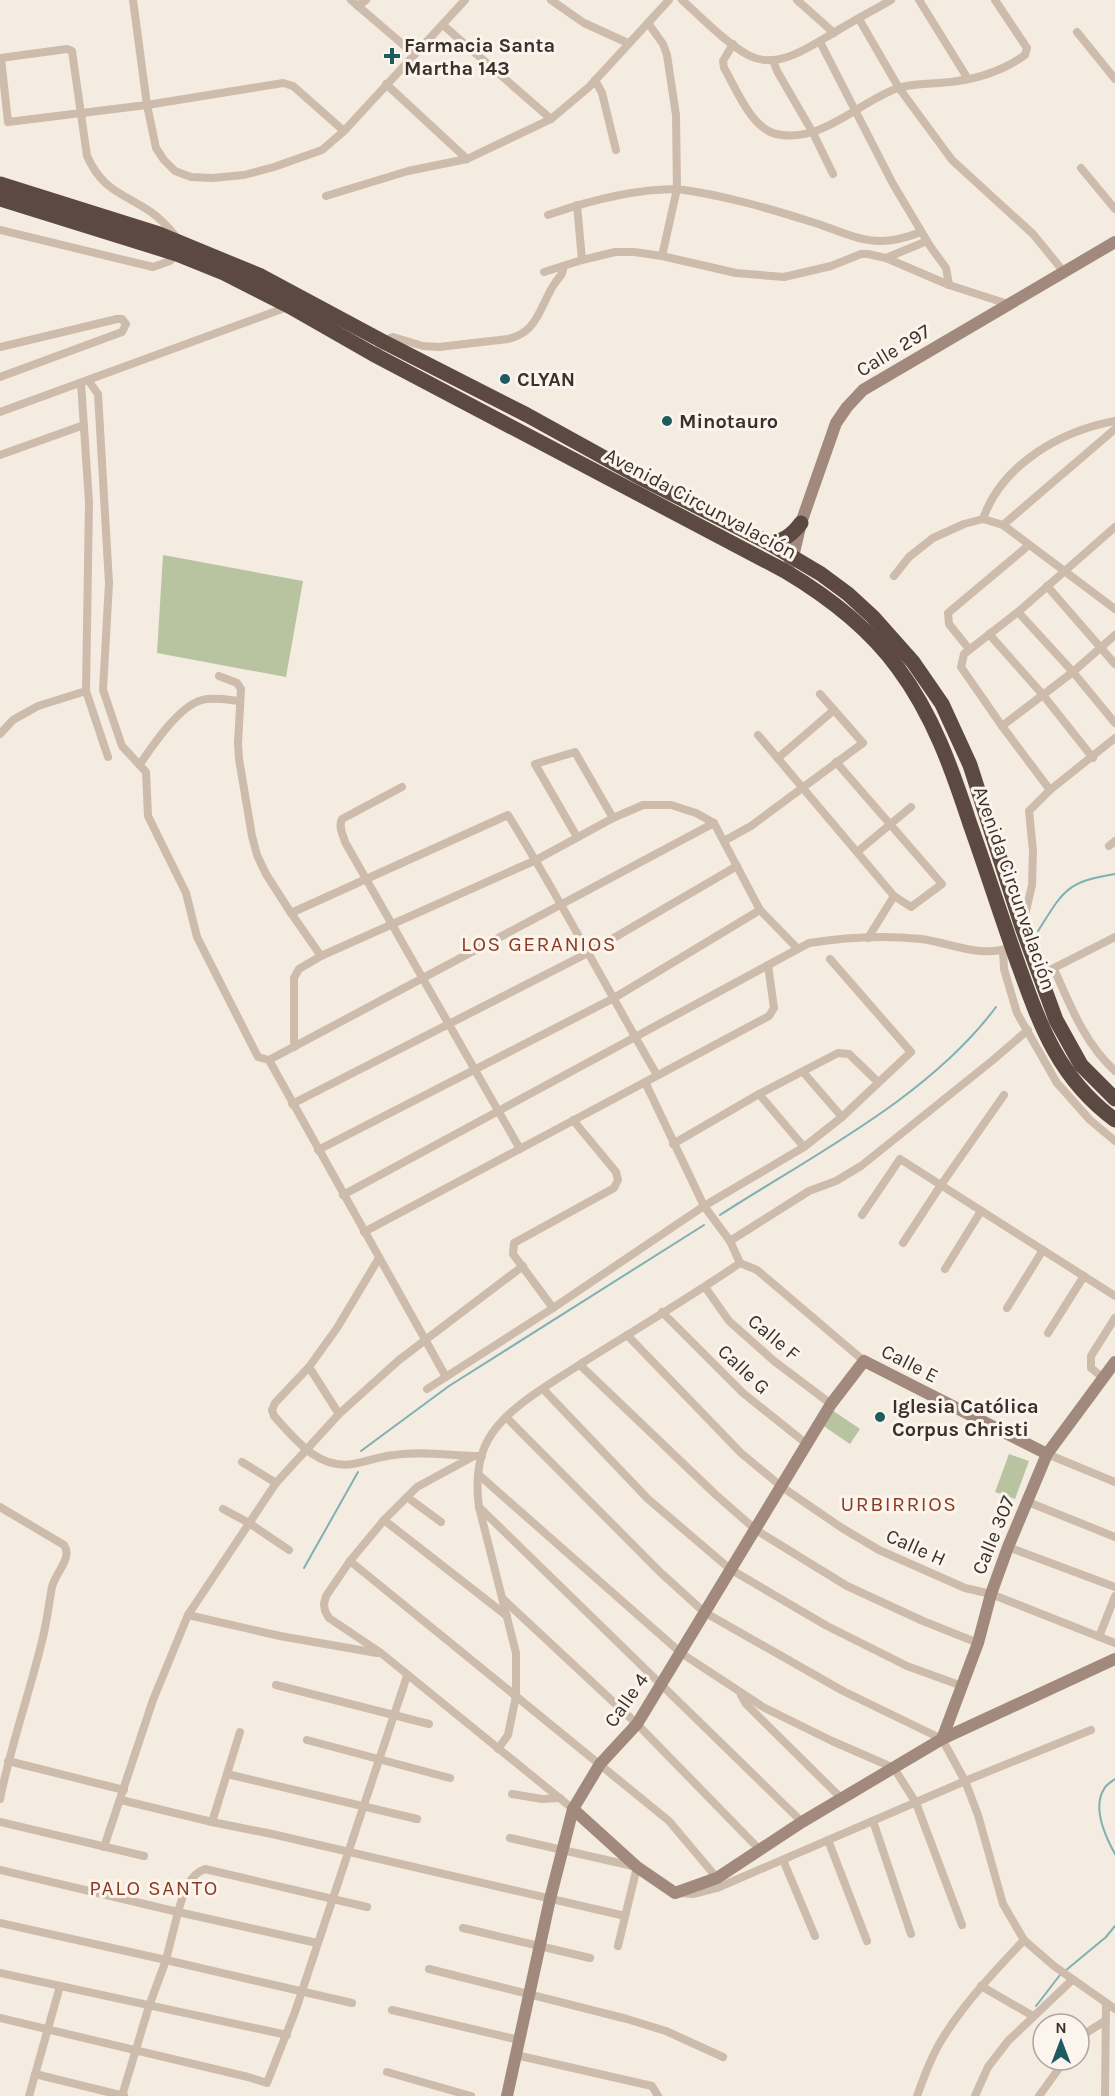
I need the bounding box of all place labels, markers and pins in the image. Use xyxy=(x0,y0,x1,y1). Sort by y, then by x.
place label: Farmacia Santa Martha 143 xyxy=(404,34,555,80)
marker: Farmacia Santa Martha 143 xyxy=(385,49,399,63)
place label: CLYAN xyxy=(517,368,575,391)
marker: CLYAN xyxy=(498,372,512,386)
place label: Minotauro xyxy=(679,410,778,433)
marker: Minotauro xyxy=(660,414,674,428)
place label: Iglesia Católica Corpus Christi xyxy=(892,1395,1039,1441)
marker: Iglesia Católica Corpus Christi xyxy=(873,1410,887,1424)

